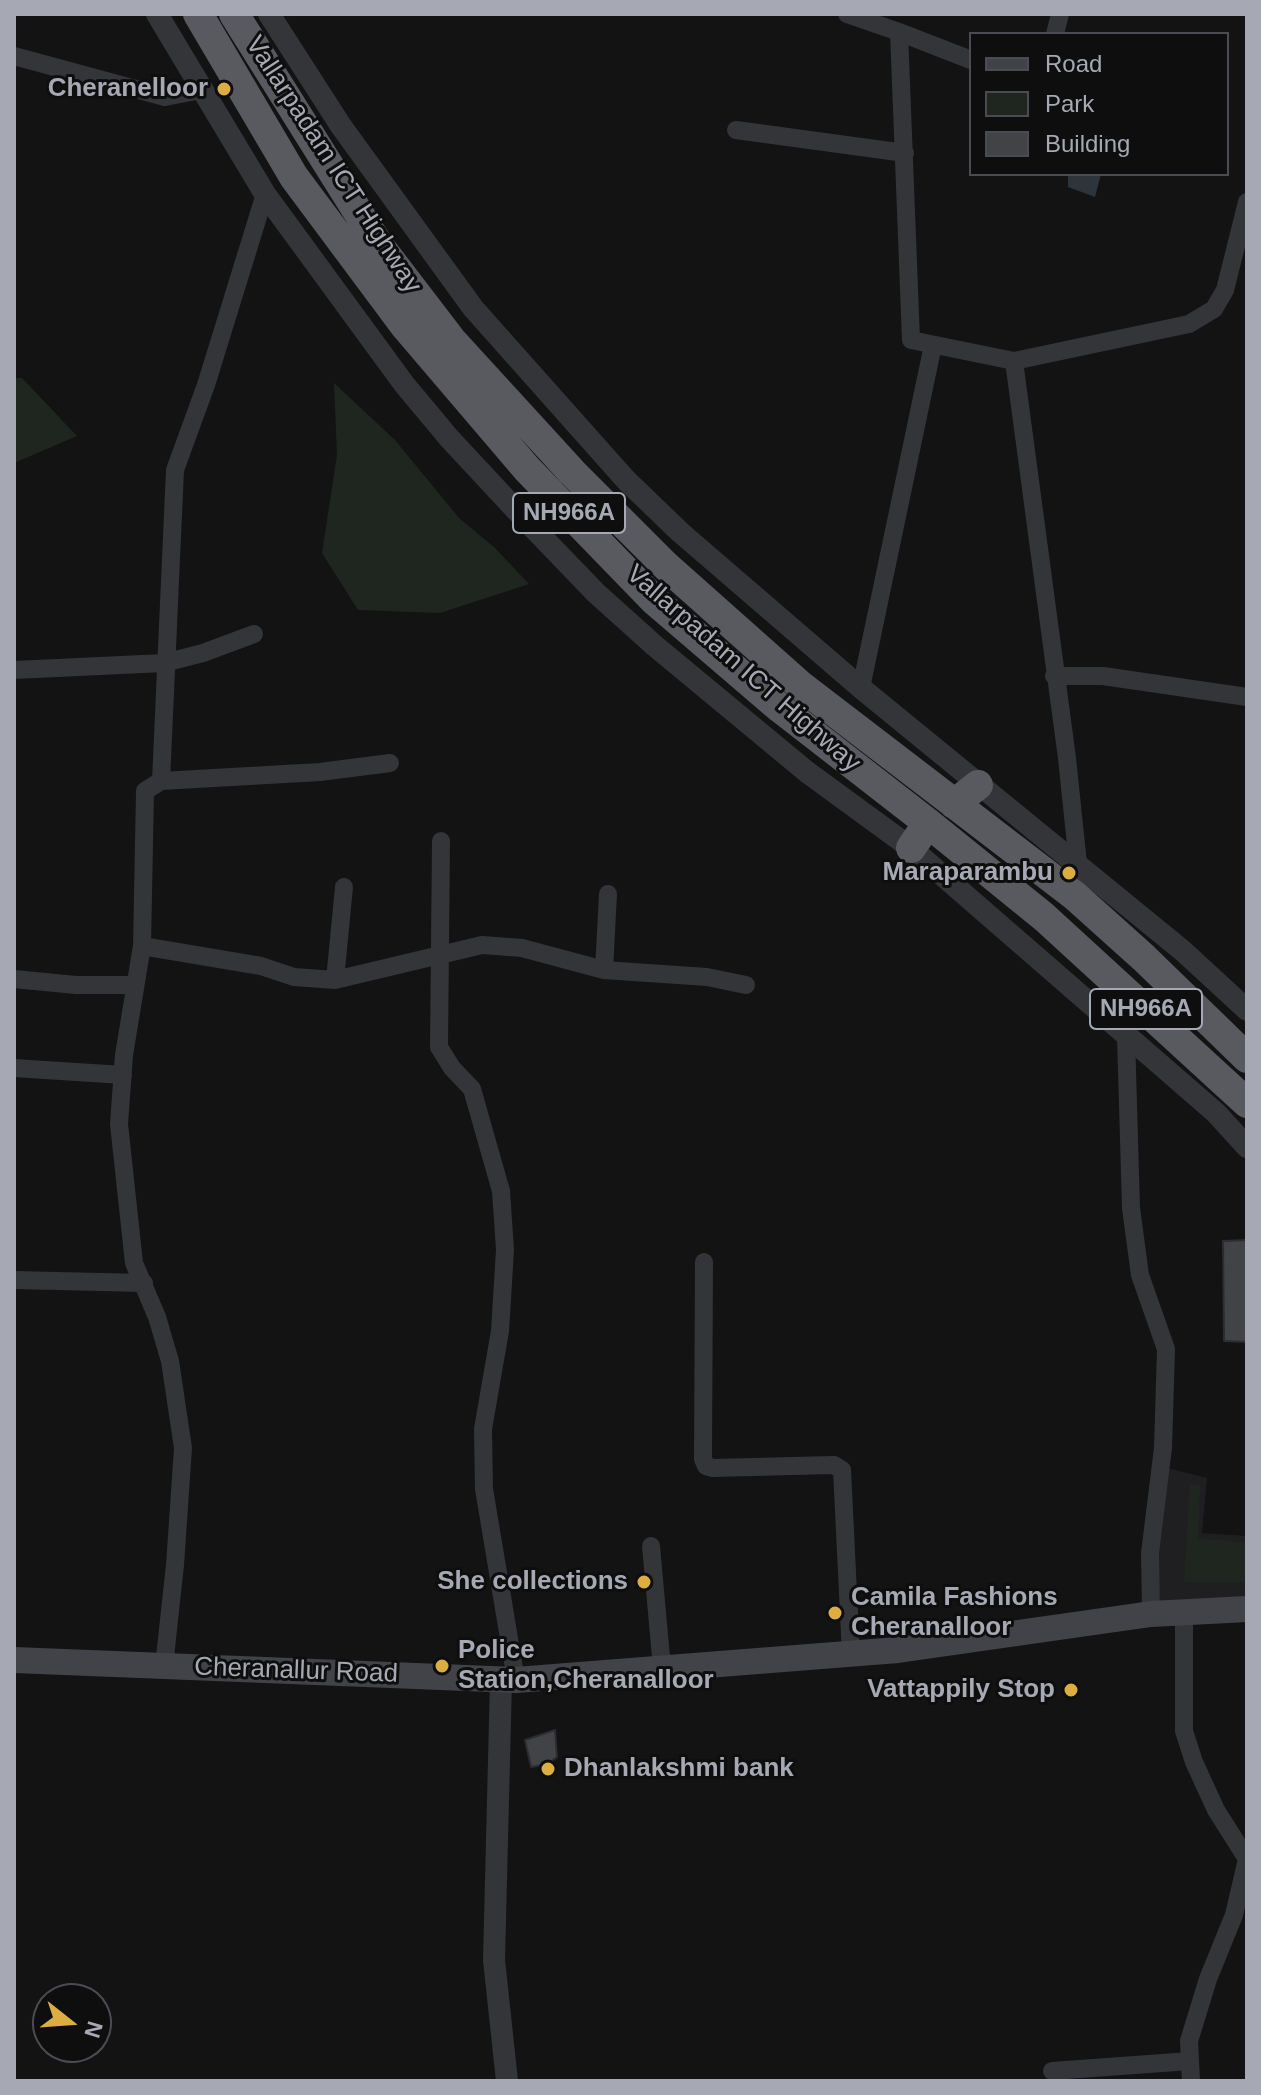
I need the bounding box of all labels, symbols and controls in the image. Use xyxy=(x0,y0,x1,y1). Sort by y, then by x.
street label: Vallarpadam ICT Highway xyxy=(238,31,428,299)
legend xyxy=(969,32,1229,176)
text: Road xyxy=(1045,50,1102,77)
place label: Cheranelloor xyxy=(48,73,208,105)
marker: Cheranelloor xyxy=(215,80,233,98)
text: Park xyxy=(1045,90,1094,117)
text: Building xyxy=(1045,130,1130,157)
road number: NH966A xyxy=(513,493,625,533)
street label: Vallarpadam ICT Highway xyxy=(620,559,866,779)
place label: Maraparambu xyxy=(883,857,1053,889)
marker: Maraparambu xyxy=(1060,864,1078,882)
road number: NH966A xyxy=(1090,989,1202,1029)
place label: She collections xyxy=(437,1566,628,1598)
marker: She collections xyxy=(635,1573,653,1591)
place label: Camila Fashions Cheranalloor xyxy=(851,1582,1058,1644)
marker: Camila Fashions Cheranalloor xyxy=(826,1604,844,1622)
place label: Police Station,Cheranalloor xyxy=(458,1635,714,1696)
street label: Cheranallur Road xyxy=(194,1652,398,1690)
marker: Police Station,Cheranalloor xyxy=(433,1657,451,1675)
place label: Vattappily Stop xyxy=(867,1674,1055,1706)
marker: Vattappily Stop xyxy=(1062,1681,1080,1699)
place label: Dhanlakshmi bank xyxy=(564,1753,794,1785)
marker: Dhanlakshmi bank xyxy=(539,1760,557,1778)
north arrow xyxy=(32,1983,112,2063)
text: N xyxy=(79,2018,108,2041)

